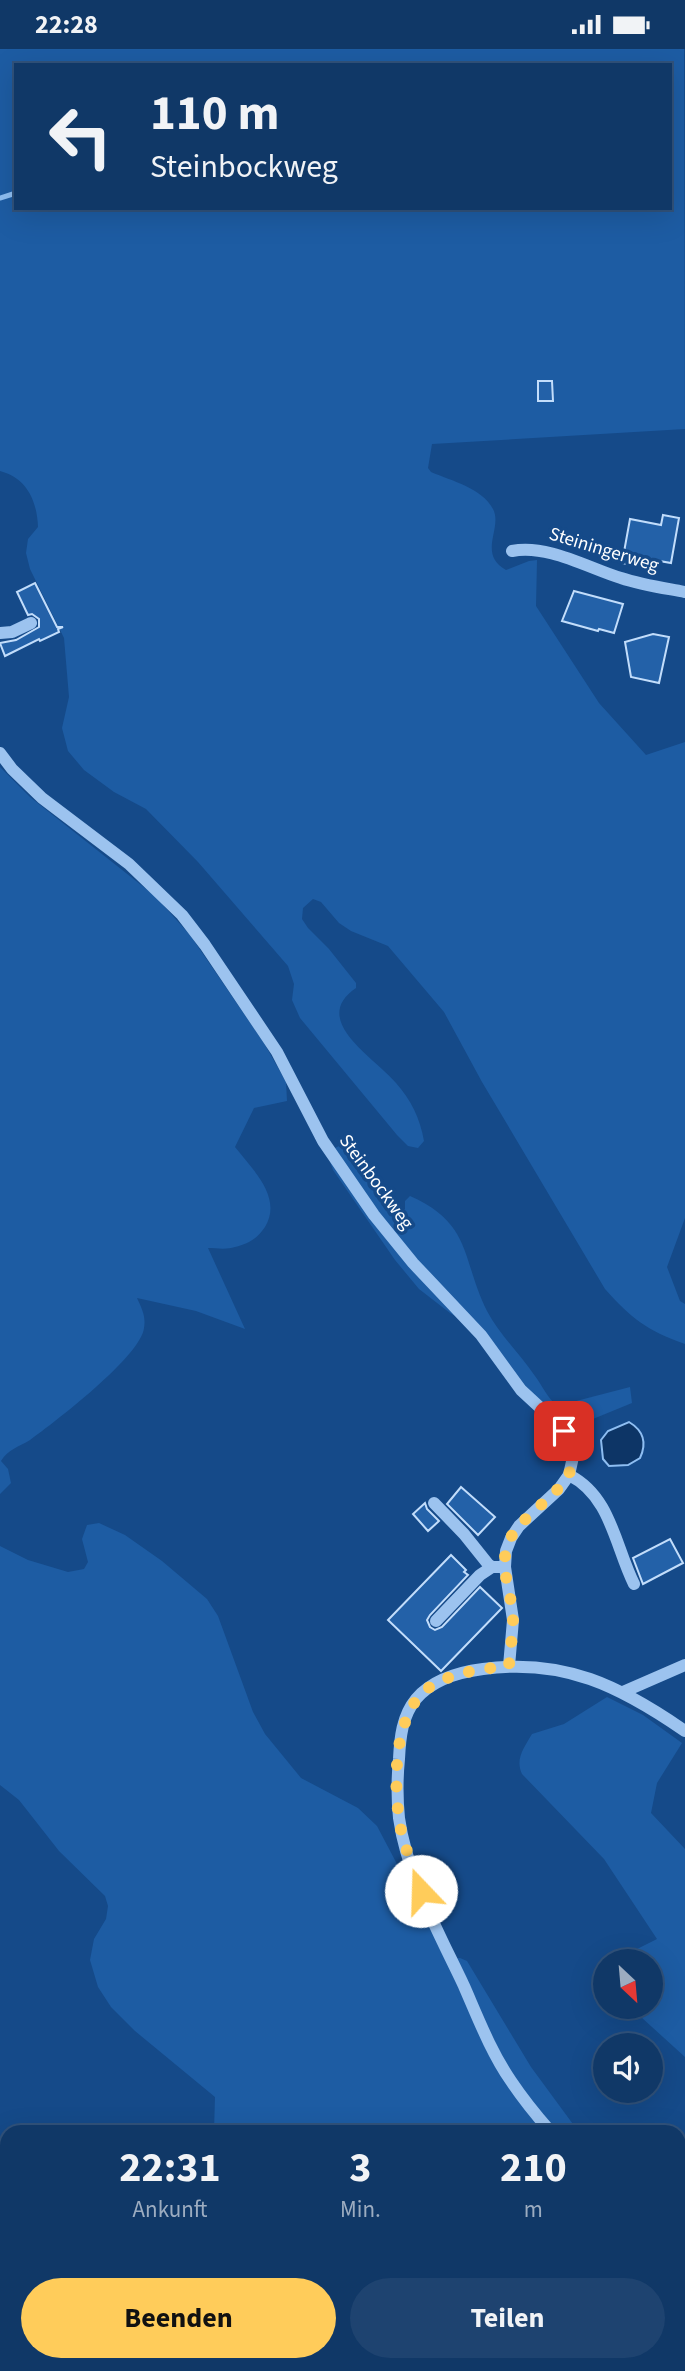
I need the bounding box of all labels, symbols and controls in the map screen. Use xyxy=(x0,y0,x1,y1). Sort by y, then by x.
text: 22:28 xyxy=(35,6,98,43)
text: 110 m xyxy=(150,79,279,149)
icon: left xyxy=(35,91,126,182)
text: Steinbockweg xyxy=(150,144,338,190)
street label: Steiningerweg xyxy=(546,520,663,580)
street label: Steinbockweg xyxy=(332,1129,420,1235)
pin xyxy=(534,1401,594,1461)
icon: arrive xyxy=(545,1412,583,1450)
position arrow xyxy=(384,1854,458,1928)
north arrow xyxy=(593,1949,663,2019)
map controls xyxy=(593,1949,663,2103)
button: sound xyxy=(593,2033,663,2103)
text: 22:31 xyxy=(119,2138,221,2198)
text: 3 xyxy=(349,2138,371,2198)
text: 210 xyxy=(500,2138,567,2198)
text: Ankunft xyxy=(133,2193,207,2226)
text: Min. xyxy=(340,2193,381,2226)
text: m xyxy=(524,2193,543,2226)
button: Beenden xyxy=(21,2278,336,2358)
button: Teilen xyxy=(350,2278,665,2358)

